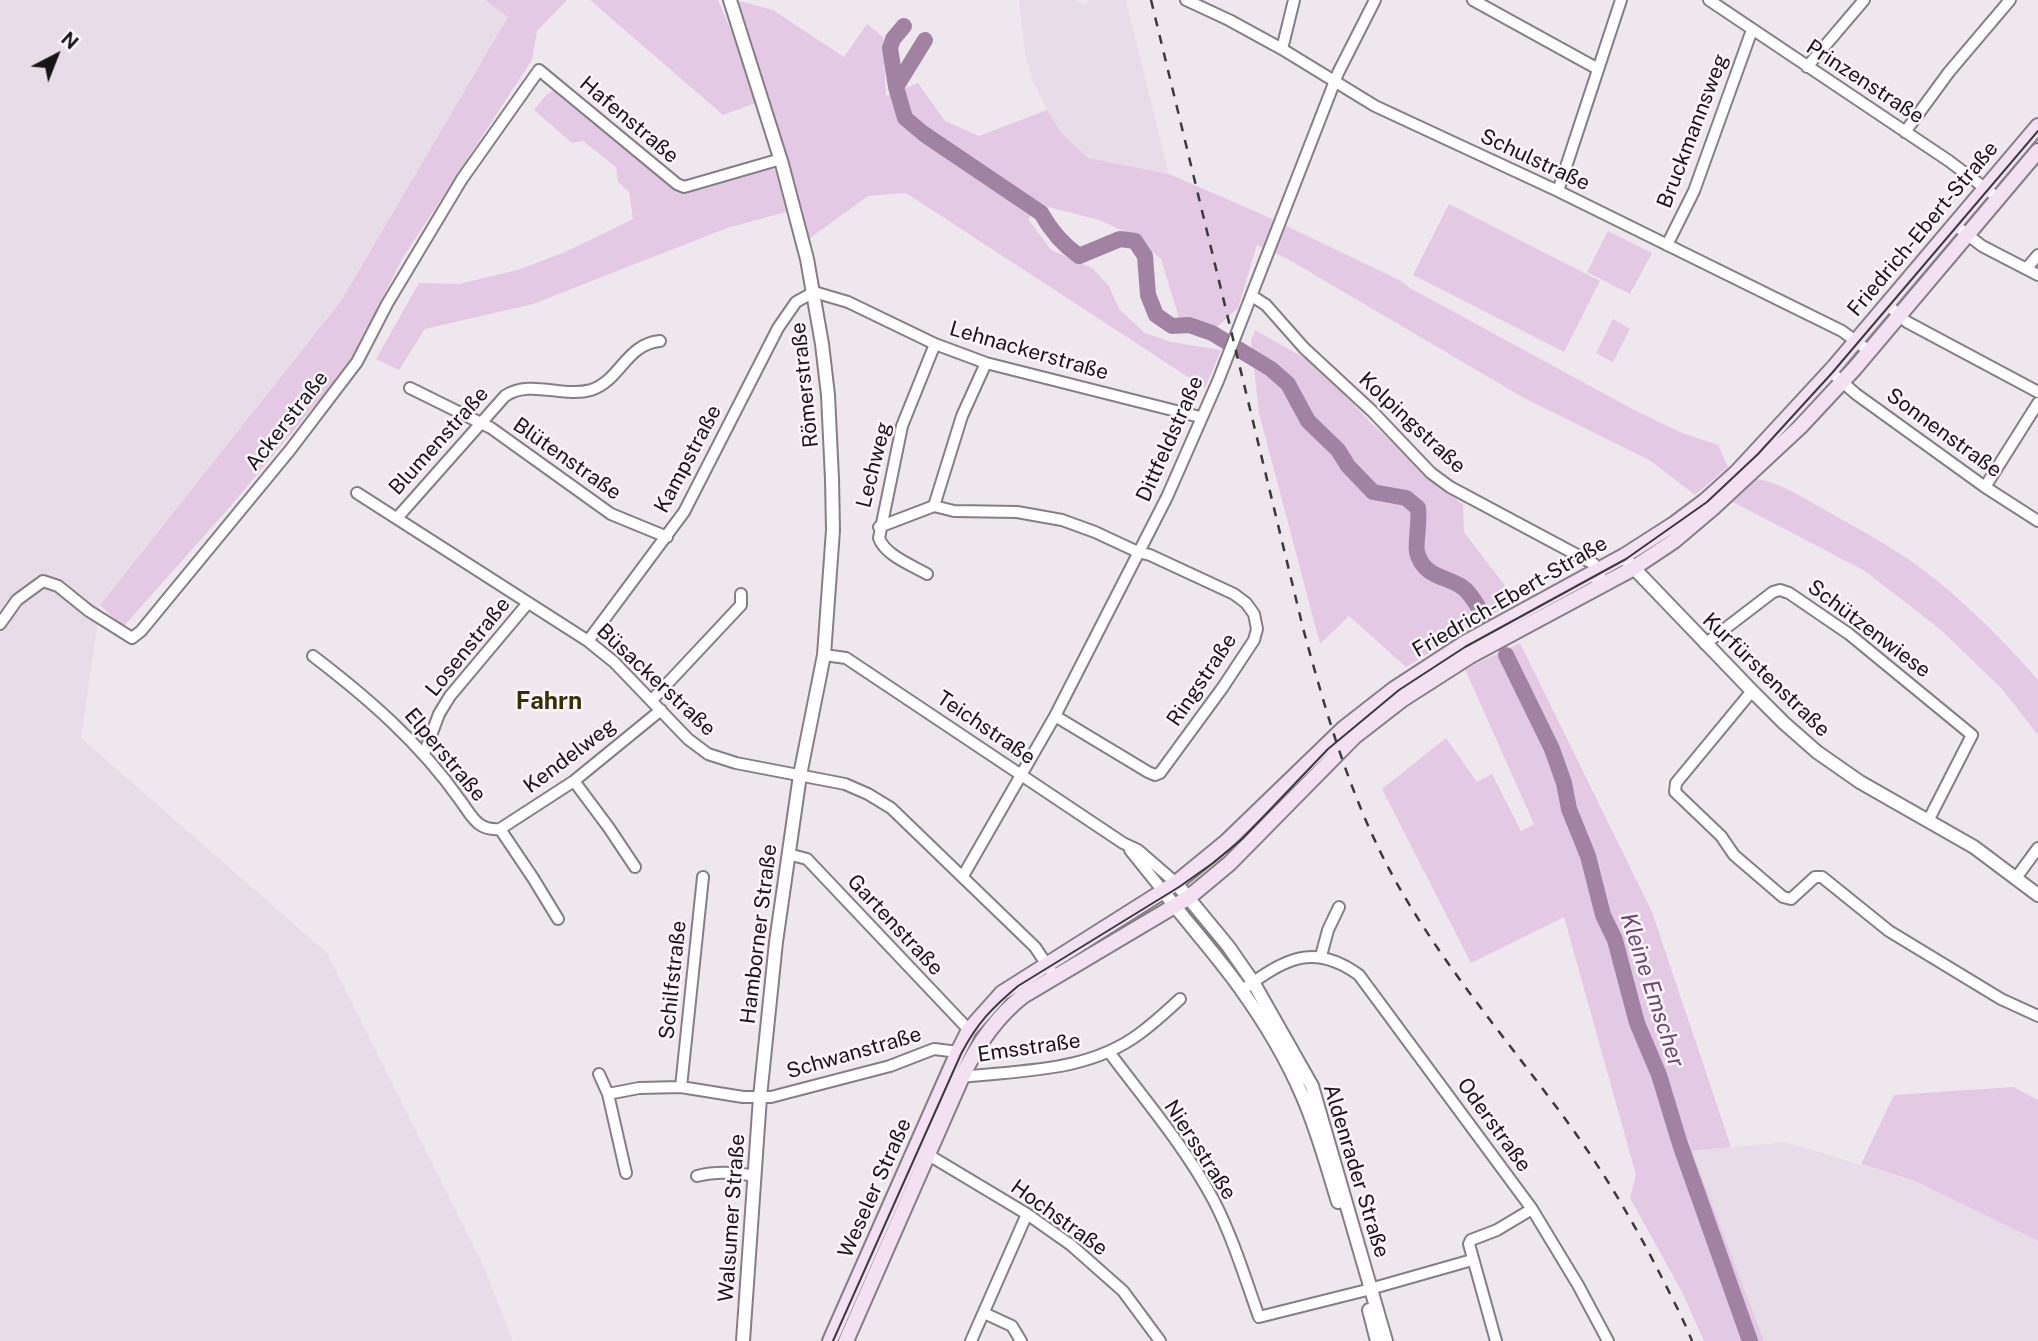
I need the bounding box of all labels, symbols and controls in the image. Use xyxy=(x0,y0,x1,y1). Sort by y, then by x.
north arrow xyxy=(21,21,91,91)
text: N xyxy=(57,27,83,54)
street label: Prinzenstraße xyxy=(1801,35,1929,129)
street label: Bruckmannsweg xyxy=(1652,50,1734,212)
street label: Hafenstraße xyxy=(574,71,684,169)
street label: Schulstraße xyxy=(1476,124,1594,196)
street label: Friedrich-Ebert-Straße xyxy=(1842,136,2004,322)
street label: Lehnackerstraße xyxy=(947,316,1111,386)
street label: Römerstraße xyxy=(786,321,824,449)
street label: Ackerstraße xyxy=(240,366,334,476)
street label: Kolpingstraße xyxy=(1353,367,1471,479)
street label: Dittfeldstraße xyxy=(1131,372,1209,506)
street label: Blumenstraße xyxy=(384,382,494,500)
street label: Sonnenstraße xyxy=(1881,383,2007,483)
street label: Kampstraße xyxy=(649,401,727,517)
street label: Blütenstraße xyxy=(508,412,626,506)
street label: Lechweg xyxy=(851,419,897,511)
street label: Friedrich-Ebert-Straße xyxy=(1408,531,1612,663)
street label: Schützenwiese xyxy=(1803,575,1935,683)
street label: Losenstraße xyxy=(420,592,516,702)
street label: Kurfürstenstraße xyxy=(1697,608,1835,742)
street label: Büsackerstraße xyxy=(591,618,721,742)
street label: Ringstraße xyxy=(1162,629,1242,731)
street label: Teichstraße xyxy=(932,686,1040,770)
district label: Fahrn xyxy=(516,688,582,716)
street label: Elperstraße xyxy=(399,703,491,807)
street label: Kendelweg xyxy=(519,713,621,799)
street label: Hamborner Straße xyxy=(735,843,783,1025)
street label: Gartenstraße xyxy=(842,869,948,981)
water label: Kleine Emscher xyxy=(1614,909,1690,1071)
street label: Schilfstraße xyxy=(654,919,692,1041)
street label: Schwanstraße xyxy=(784,1022,924,1084)
street label: Emsstraße xyxy=(976,1028,1082,1068)
street label: Oderstraße xyxy=(1451,1073,1537,1177)
street label: Aldenrader Straße xyxy=(1318,1081,1394,1261)
street label: Niersstraße xyxy=(1158,1095,1242,1205)
street label: Weseler Straße xyxy=(833,1114,917,1262)
street label: Walsumer Straße xyxy=(714,1133,750,1303)
street label: Hochstraße xyxy=(1006,1174,1112,1262)

